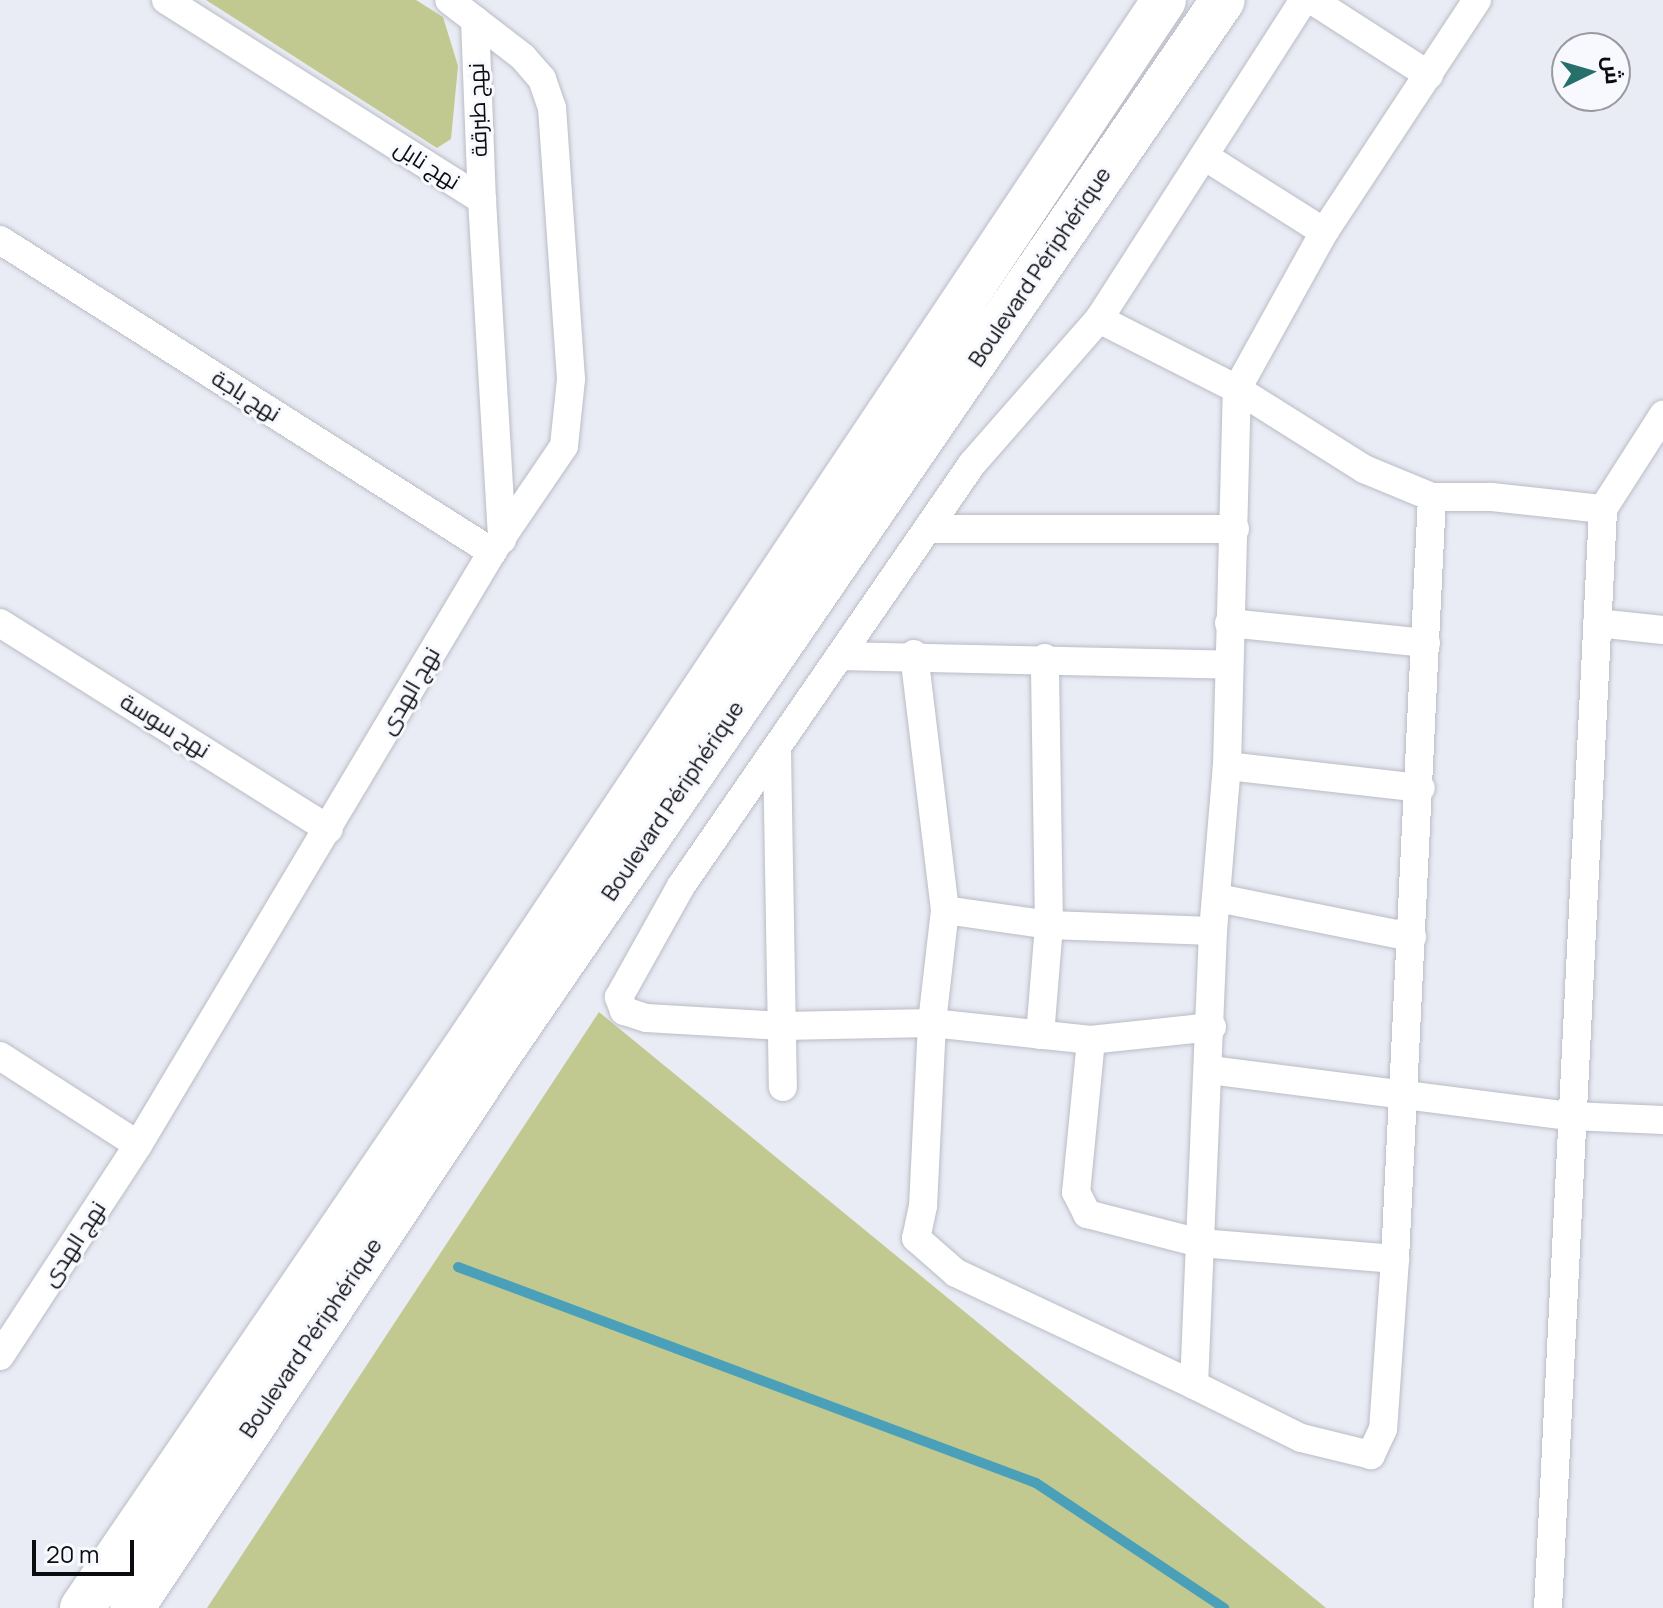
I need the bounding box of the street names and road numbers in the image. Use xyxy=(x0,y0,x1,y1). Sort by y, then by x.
street label: نهج طبرقة xyxy=(463,63,493,157)
street label: نهج نابل xyxy=(389,135,465,195)
street label: Boulevard Périphérique xyxy=(963,162,1117,372)
street label: نهج باجة xyxy=(207,365,285,427)
street label: نهج الهدى xyxy=(374,643,446,739)
street label: نهج سوسة xyxy=(115,688,215,764)
street label: Boulevard Périphérique xyxy=(596,696,750,906)
street label: نهج الهدى xyxy=(37,1196,111,1292)
street label: Boulevard Périphérique xyxy=(234,1233,388,1443)

